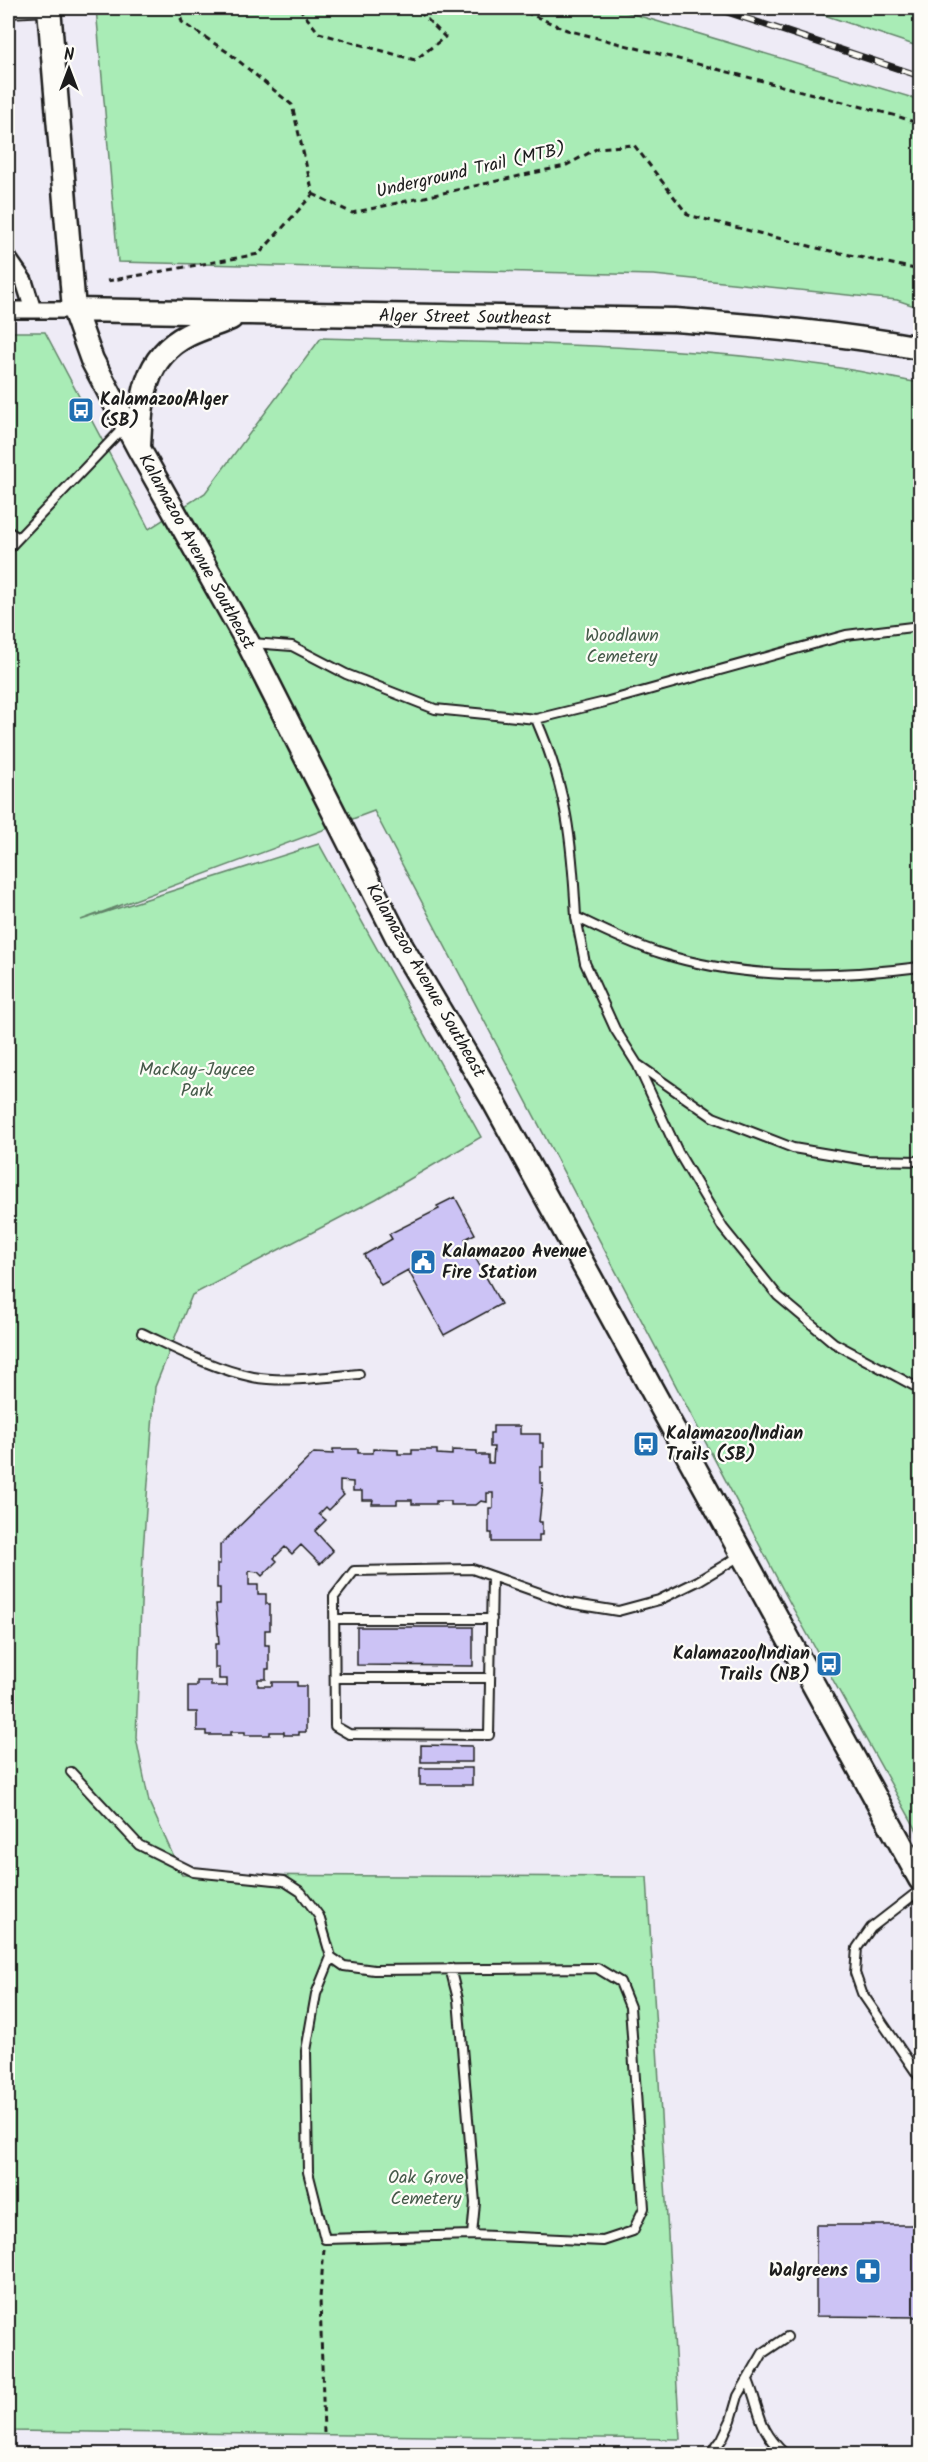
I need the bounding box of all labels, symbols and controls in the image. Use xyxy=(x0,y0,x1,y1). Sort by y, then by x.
north arrow xyxy=(39,39,99,99)
text: N xyxy=(64,43,74,68)
street label: Underground Trail (MTB) xyxy=(373,135,569,207)
street label: Alger Street Southeast xyxy=(379,302,552,334)
place label: Kalamazoo/Alger (SB) xyxy=(100,386,230,436)
bus stop icon: Kalamazoo/Alger (SB) xyxy=(66,395,96,425)
street label: Kalamazoo Avenue Southeast xyxy=(130,449,263,656)
park label: Woodlawn Cemetery xyxy=(585,622,659,672)
street label: Kalamazoo Avenue Southeast xyxy=(357,878,493,1085)
park label: MacKay-Jaycee Park xyxy=(139,1056,255,1106)
place label: Kalamazoo Avenue Fire Station xyxy=(442,1238,587,1288)
public building icon: Kalamazoo Avenue Fire Station xyxy=(408,1247,438,1277)
place label: Kalamazoo/Indian Trails (SB) xyxy=(666,1420,803,1470)
bus stop icon: Kalamazoo/Indian Trails (SB) xyxy=(631,1429,661,1459)
place label: Kalamazoo/Indian Trails (NB) xyxy=(673,1640,810,1690)
bus stop icon: Kalamazoo/Indian Trails (NB) xyxy=(814,1649,844,1679)
park label: Oak Grove Cemetery xyxy=(388,2164,464,2214)
pharmacy icon: Walgreens xyxy=(853,2256,883,2286)
place label: Walgreens xyxy=(769,2257,849,2286)

